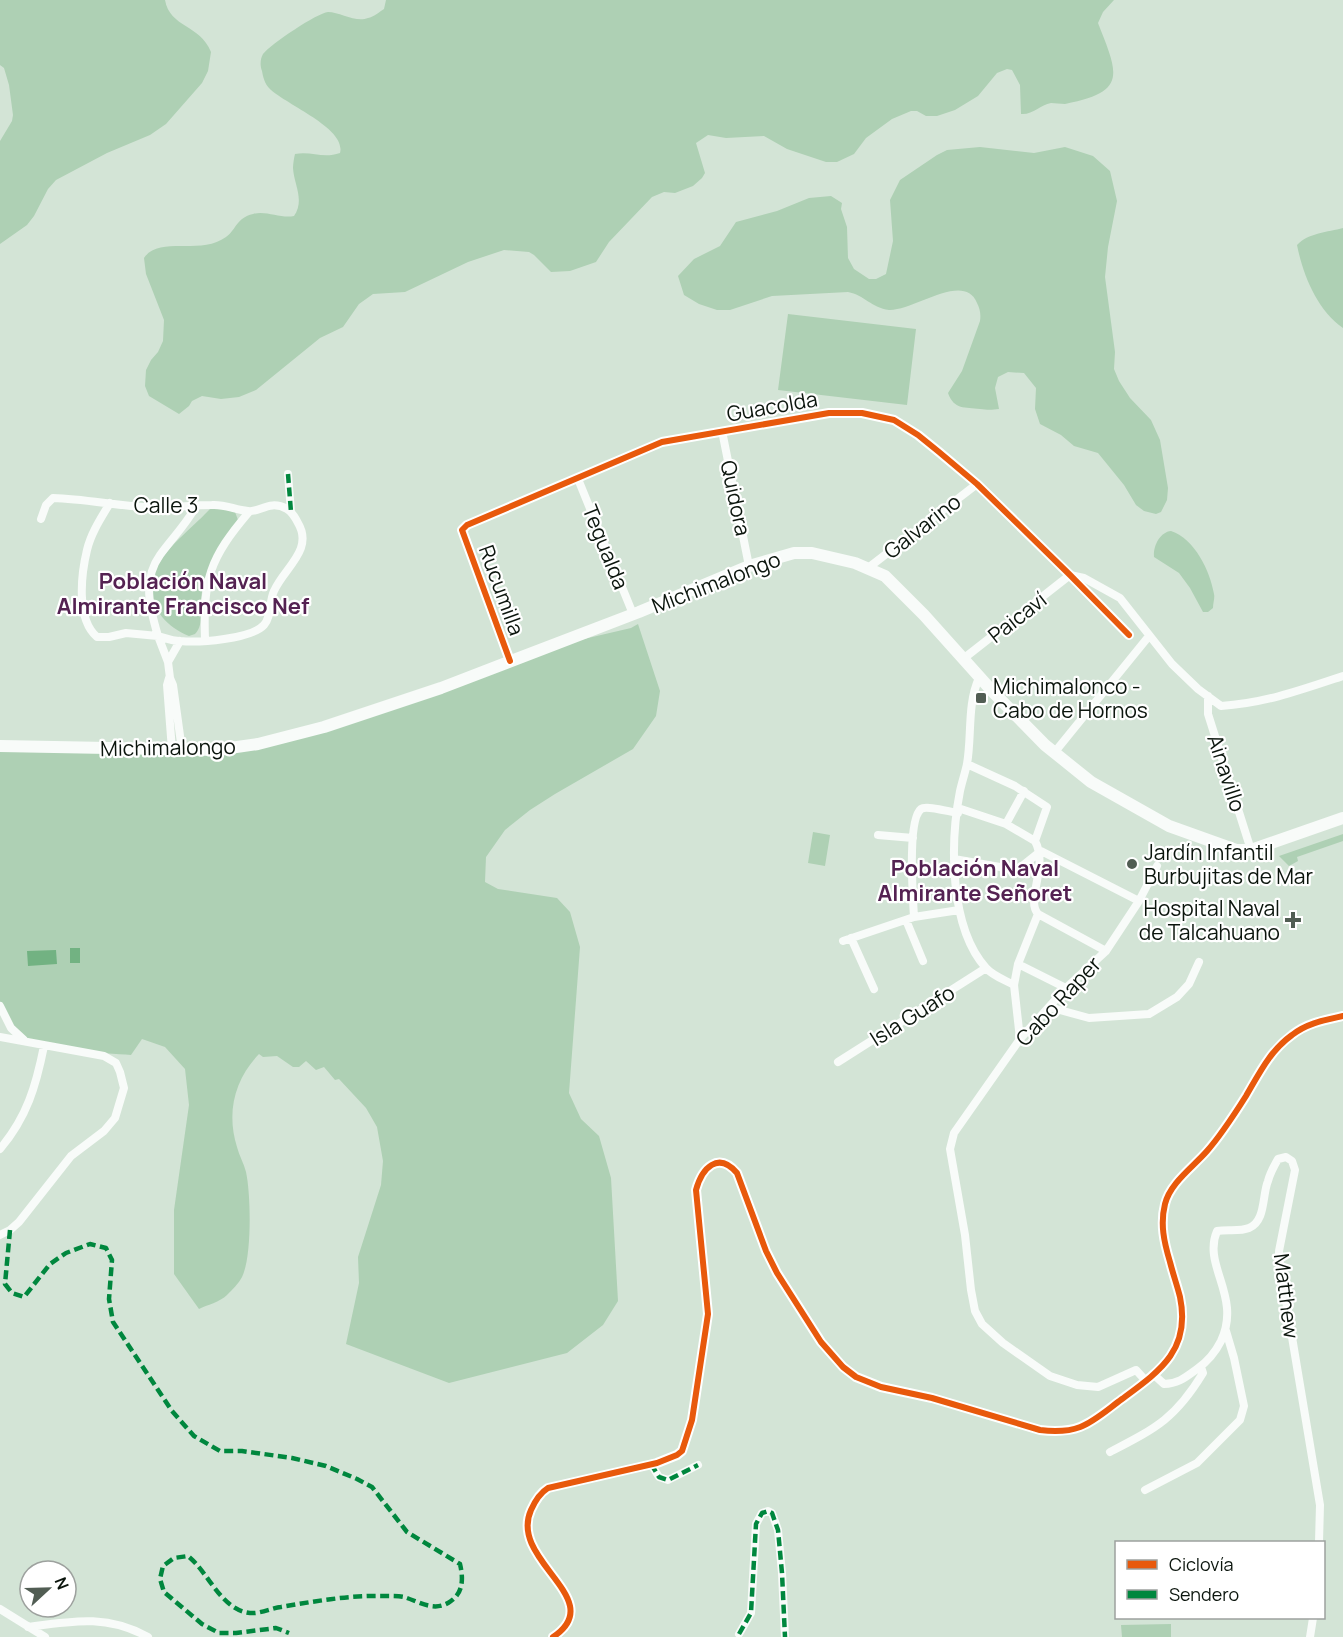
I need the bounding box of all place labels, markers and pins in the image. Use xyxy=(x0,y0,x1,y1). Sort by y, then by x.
place label: Michimalonco - Cabo de Hornos xyxy=(993,672,1148,724)
marker: Michimalonco - Cabo de Hornos xyxy=(974,691,988,705)
place label: Jardín Infantil Burbujitas de Mar xyxy=(1144,838,1314,890)
marker: Jardín Infantil Burbujitas de Mar xyxy=(1125,857,1139,871)
place label: Hospital Naval de Talcahuano xyxy=(1139,894,1280,946)
marker: Hospital Naval de Talcahuano xyxy=(1284,911,1302,929)

